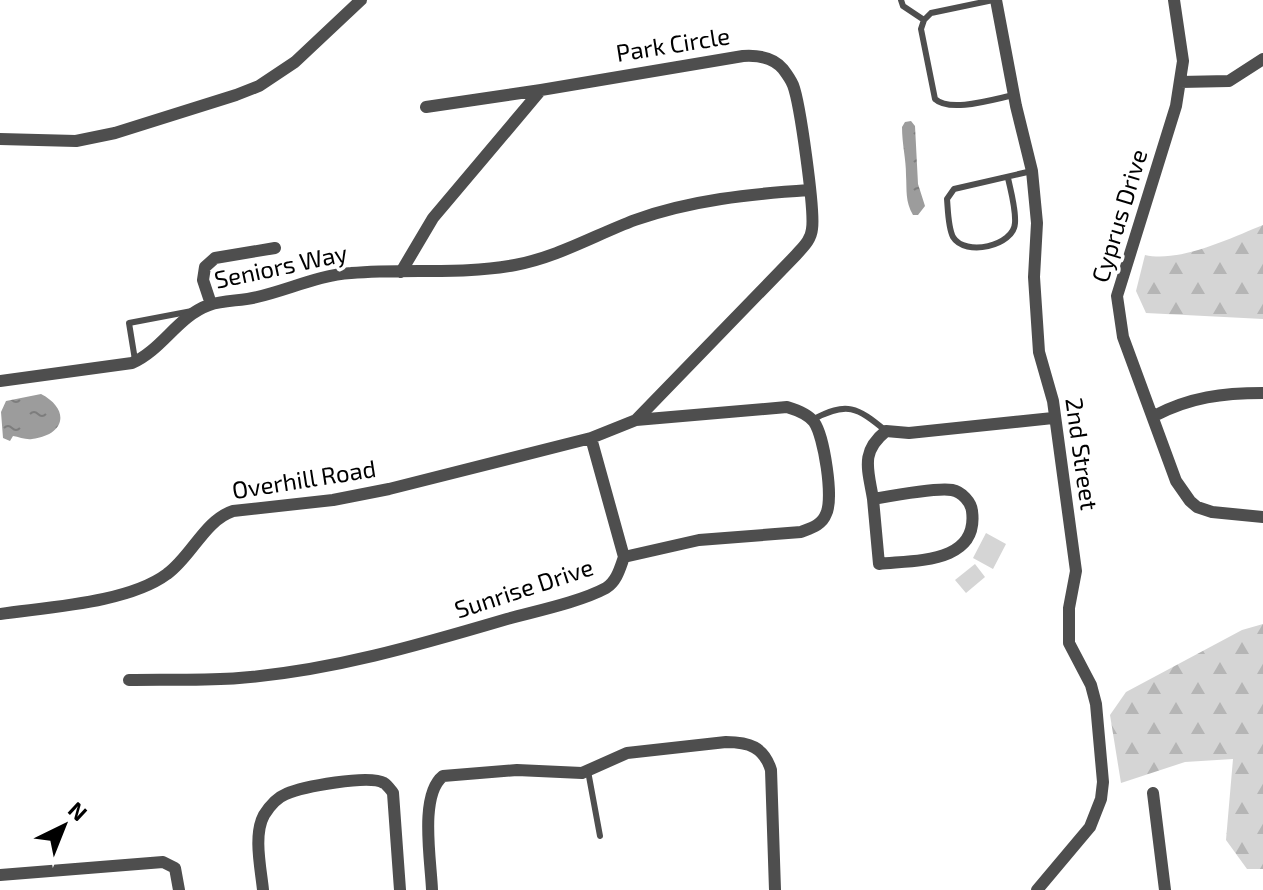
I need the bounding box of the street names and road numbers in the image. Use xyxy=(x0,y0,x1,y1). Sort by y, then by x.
street label: Park Circle xyxy=(614,20,732,67)
street label: Cyprus Drive xyxy=(1085,145,1153,286)
street label: Seniors Way xyxy=(212,237,350,294)
street label: 2nd Street xyxy=(1060,396,1105,512)
street label: Overhill Road xyxy=(230,453,378,504)
street label: Sunrise Drive xyxy=(451,552,597,624)

